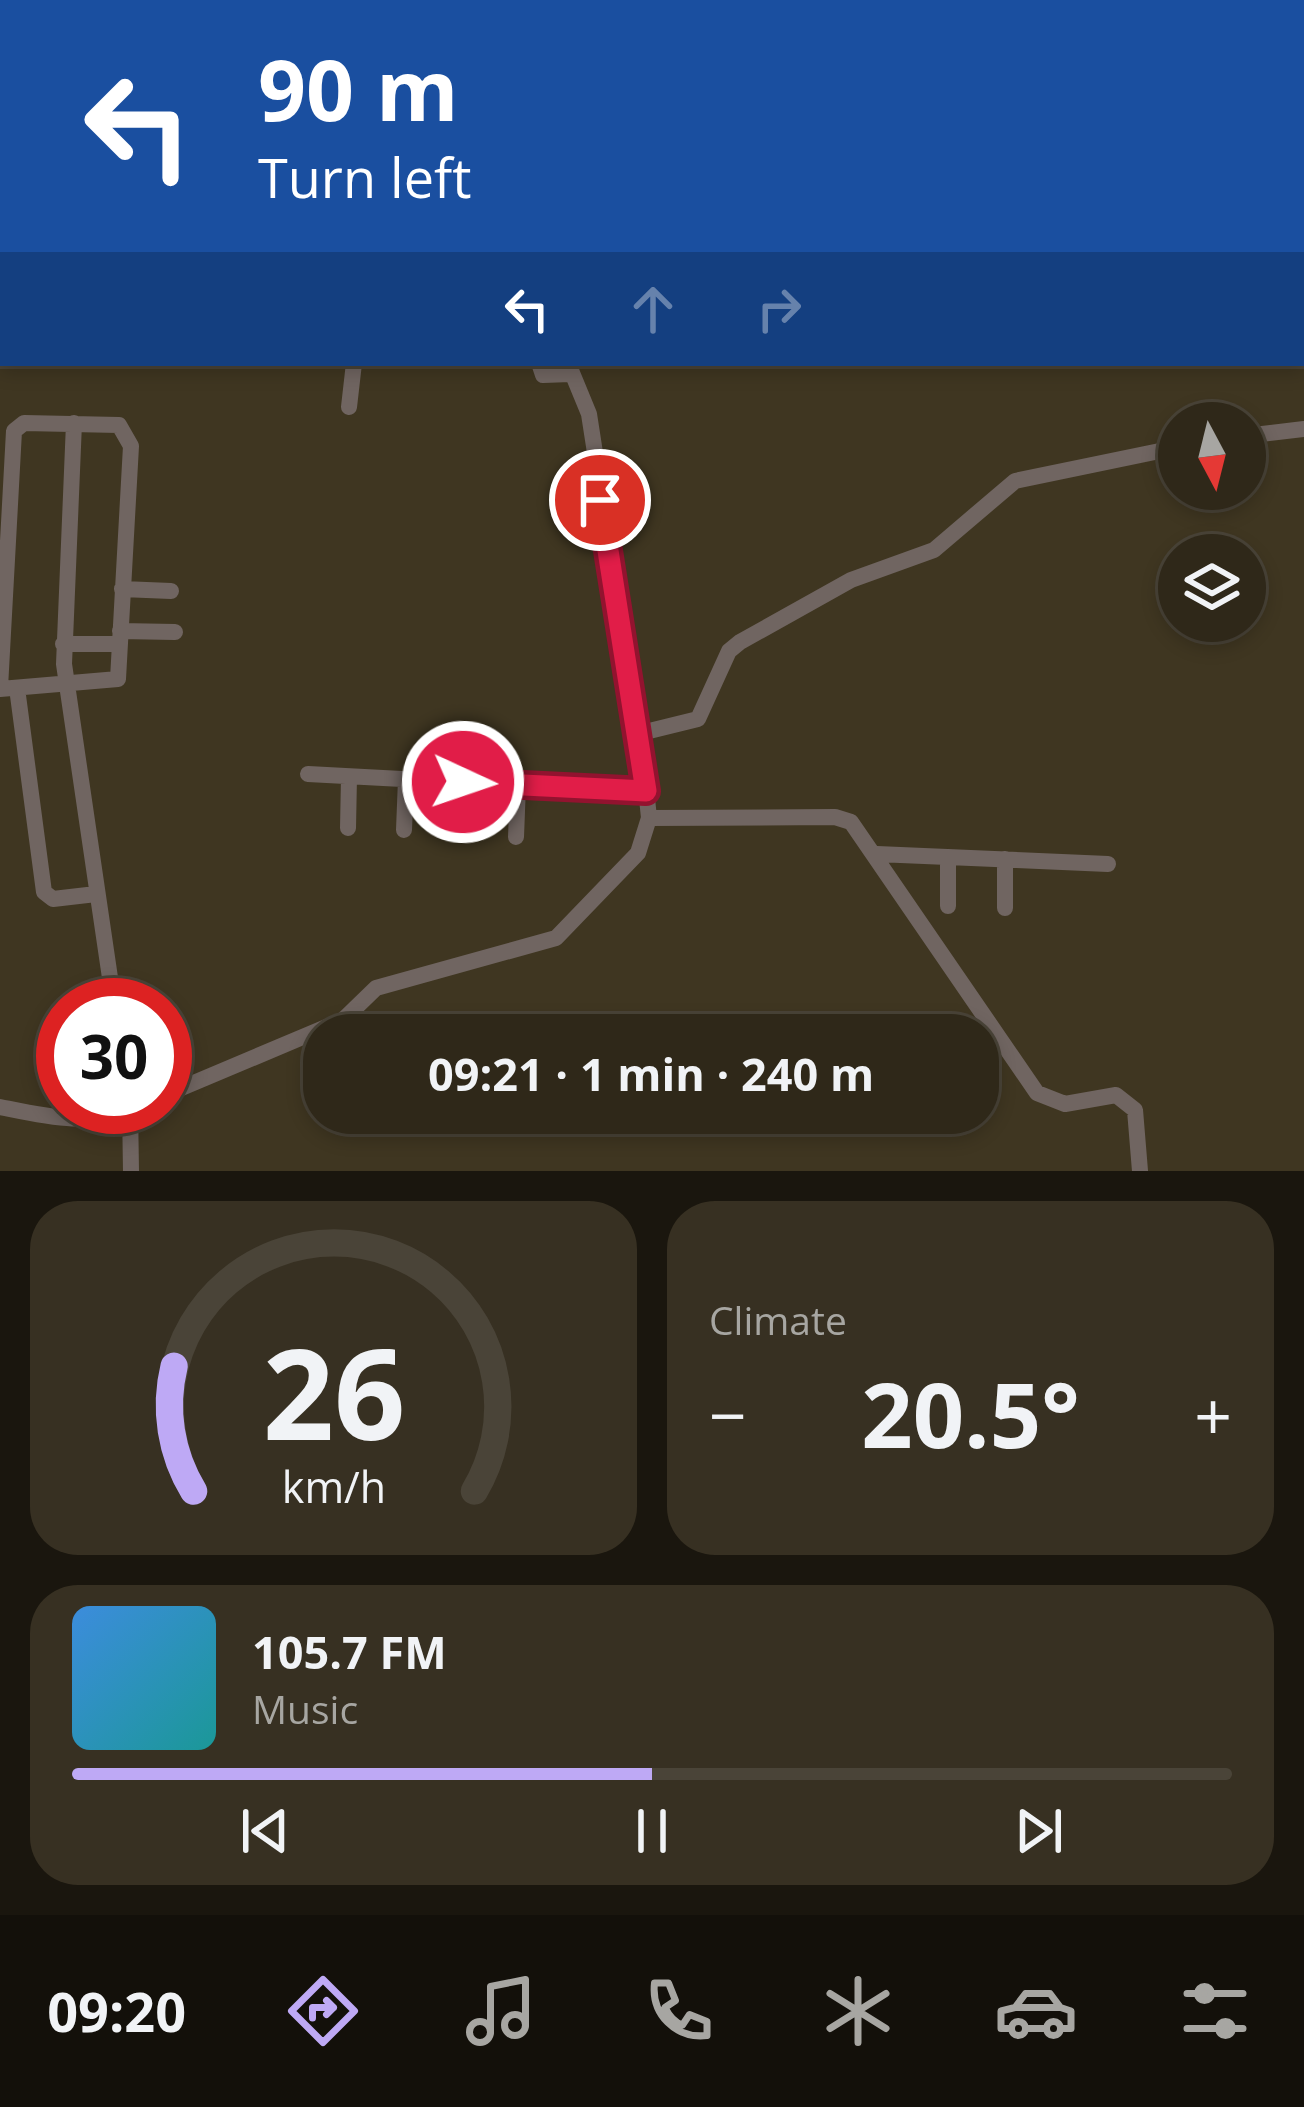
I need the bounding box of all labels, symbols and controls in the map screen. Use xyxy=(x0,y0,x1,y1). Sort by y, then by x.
text: 90 m xyxy=(258,31,458,146)
icon: left xyxy=(60,48,216,204)
text: Turn left xyxy=(258,140,471,214)
icon: left xyxy=(494,276,560,342)
icon: ahead xyxy=(620,276,686,342)
icon: right xyxy=(746,276,812,342)
north arrow xyxy=(1158,402,1266,510)
map controls xyxy=(1158,402,1266,642)
pin xyxy=(549,449,651,551)
icon: arrive xyxy=(567,467,633,533)
button: layers xyxy=(1158,534,1266,642)
position arrow xyxy=(400,719,526,845)
speed limit sign: 30 xyxy=(36,978,192,1134)
text: 09:21 · 1 min · 240 m xyxy=(428,1043,874,1104)
text: Climate xyxy=(709,1293,847,1346)
text: 26 xyxy=(262,1307,405,1477)
text: 20.5° xyxy=(861,1352,1080,1474)
text: − xyxy=(709,1369,747,1459)
text: + xyxy=(1194,1369,1232,1459)
text: km/h xyxy=(281,1457,386,1516)
text: 105.7 FM xyxy=(252,1621,447,1682)
text: Music xyxy=(252,1682,358,1735)
icon: previous xyxy=(232,1798,298,1864)
icon: pause xyxy=(619,1798,685,1864)
icon: next xyxy=(1006,1798,1072,1864)
icon: directions xyxy=(281,1969,365,2053)
icon: music xyxy=(459,1969,543,2053)
icon: phone xyxy=(637,1969,721,2053)
icon: climate xyxy=(816,1969,900,2053)
icon: car xyxy=(994,1969,1078,2053)
icon: filters xyxy=(1173,1969,1257,2053)
text: 09:20 xyxy=(47,1974,186,2048)

